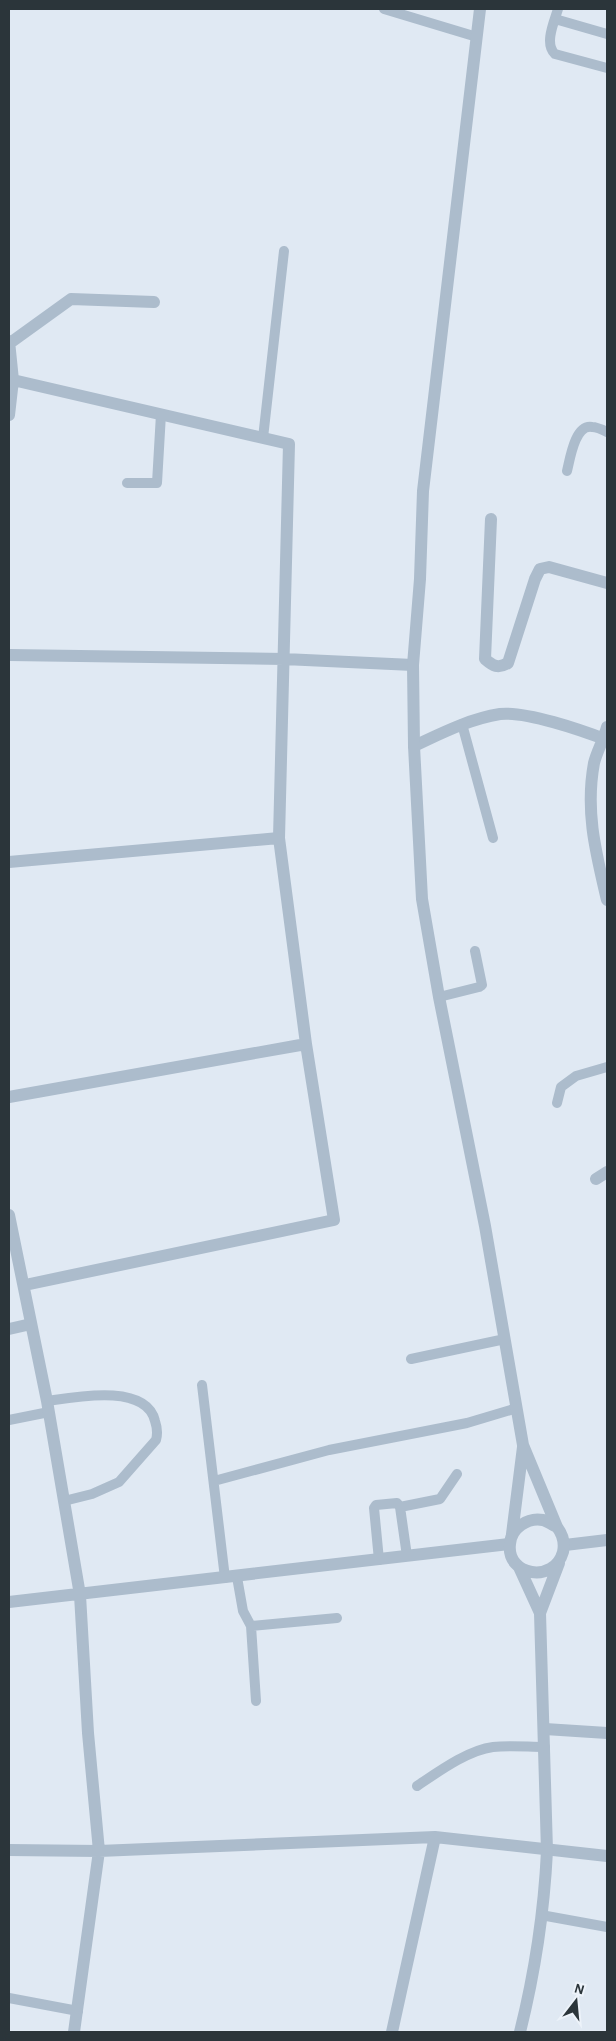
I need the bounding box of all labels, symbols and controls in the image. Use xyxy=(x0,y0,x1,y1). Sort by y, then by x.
north arrow xyxy=(551,1976,601,2026)
text: N xyxy=(573,1981,586,1998)

